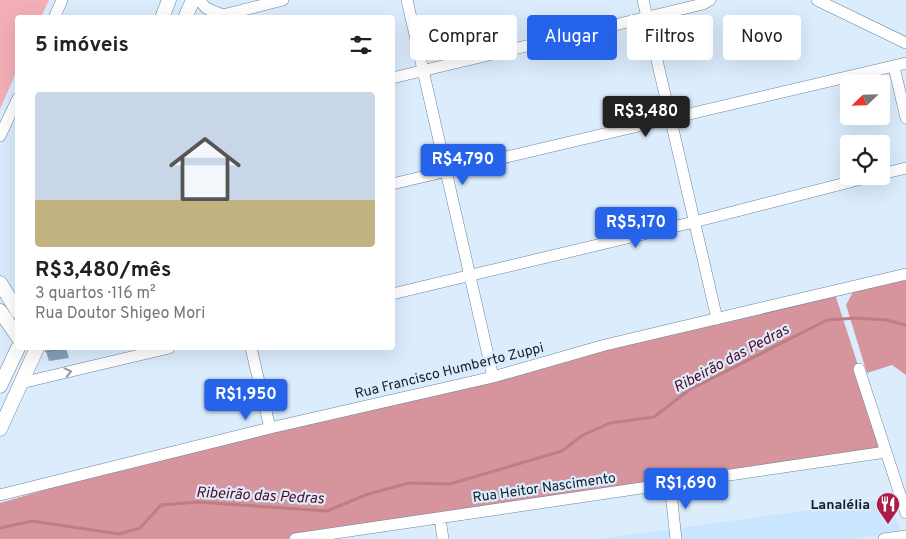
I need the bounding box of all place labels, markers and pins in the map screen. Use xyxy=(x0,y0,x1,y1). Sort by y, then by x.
pin: R$3,480 xyxy=(600,96,692,138)
pin: R$4,790 xyxy=(417,144,509,186)
pin: R$5,170 xyxy=(590,206,682,249)
pin: R$1,950 xyxy=(200,378,292,421)
pin: R$1,690 xyxy=(640,468,732,510)
restaurant icon: Lanalélia xyxy=(875,491,901,525)
place label: Lanalélia xyxy=(810,497,870,514)

